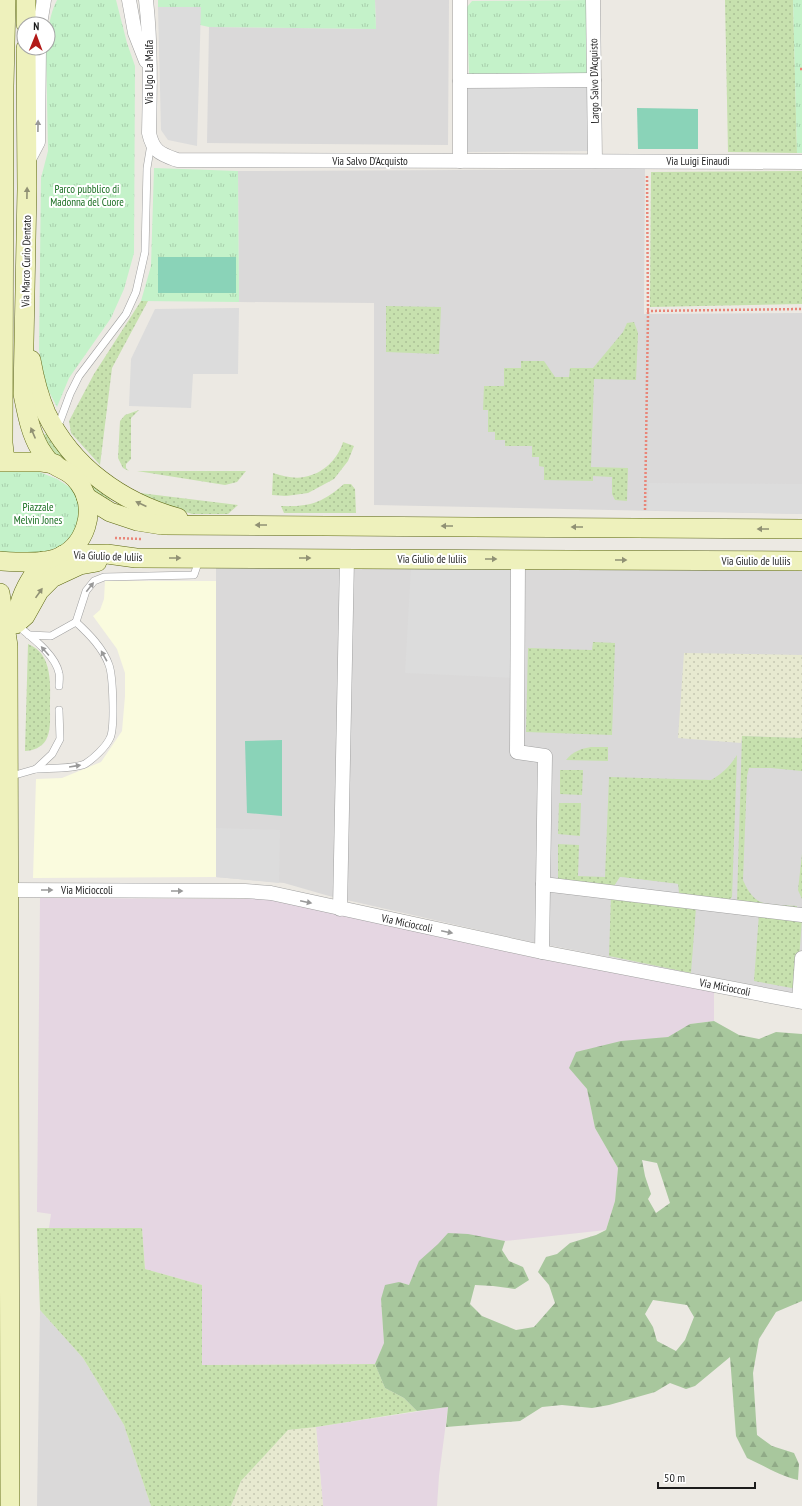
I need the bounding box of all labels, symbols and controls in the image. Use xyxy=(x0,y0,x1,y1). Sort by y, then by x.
north arrow xyxy=(16,16,56,56)
text: N xyxy=(33,19,39,33)
street label: Largo Salvo D'Acquisto xyxy=(586,38,602,124)
street label: Via Ugo La Malfa xyxy=(142,40,156,105)
one-way arrow xyxy=(35,119,41,132)
street label: Via Salvo D'Acquisto xyxy=(331,154,408,168)
street label: Via Luigi Einaudi xyxy=(665,154,730,168)
park label: Parco pubblico di Madonna del Cuore xyxy=(50,182,124,209)
one-way arrow xyxy=(24,186,30,199)
street label: Via Marco Curio Dentato xyxy=(18,215,34,308)
one-way arrow xyxy=(30,428,36,439)
park label: Piazzale Melvin Jones xyxy=(14,500,62,527)
one-way arrow xyxy=(134,501,146,507)
one-way arrow xyxy=(254,522,267,528)
one-way arrow xyxy=(441,523,453,530)
one-way arrow xyxy=(570,524,583,530)
one-way arrow xyxy=(756,526,769,532)
street label: Via Giulio de Iuliis xyxy=(72,548,143,564)
street label: Via Giulio de Iuliis xyxy=(397,552,467,566)
street label: Via Giulio de Iuliis xyxy=(721,554,791,568)
one-way arrow xyxy=(169,555,182,561)
one-way arrow xyxy=(299,555,312,561)
one-way arrow xyxy=(485,556,497,563)
one-way arrow xyxy=(615,557,628,563)
one-way arrow xyxy=(86,581,94,592)
one-way arrow xyxy=(35,587,43,598)
one-way arrow xyxy=(41,646,50,656)
one-way arrow xyxy=(101,650,108,662)
one-way arrow xyxy=(69,762,81,768)
street label: Via Micioccoli xyxy=(60,883,113,897)
one-way arrow xyxy=(41,887,54,893)
one-way arrow xyxy=(171,888,184,894)
one-way arrow xyxy=(300,899,313,905)
street label: Via Micioccoli xyxy=(379,911,434,935)
one-way arrow xyxy=(441,929,453,935)
street label: Via Micioccoli xyxy=(697,975,752,999)
scale bar xyxy=(658,1464,755,1490)
text: 50 m xyxy=(664,1470,685,1485)

